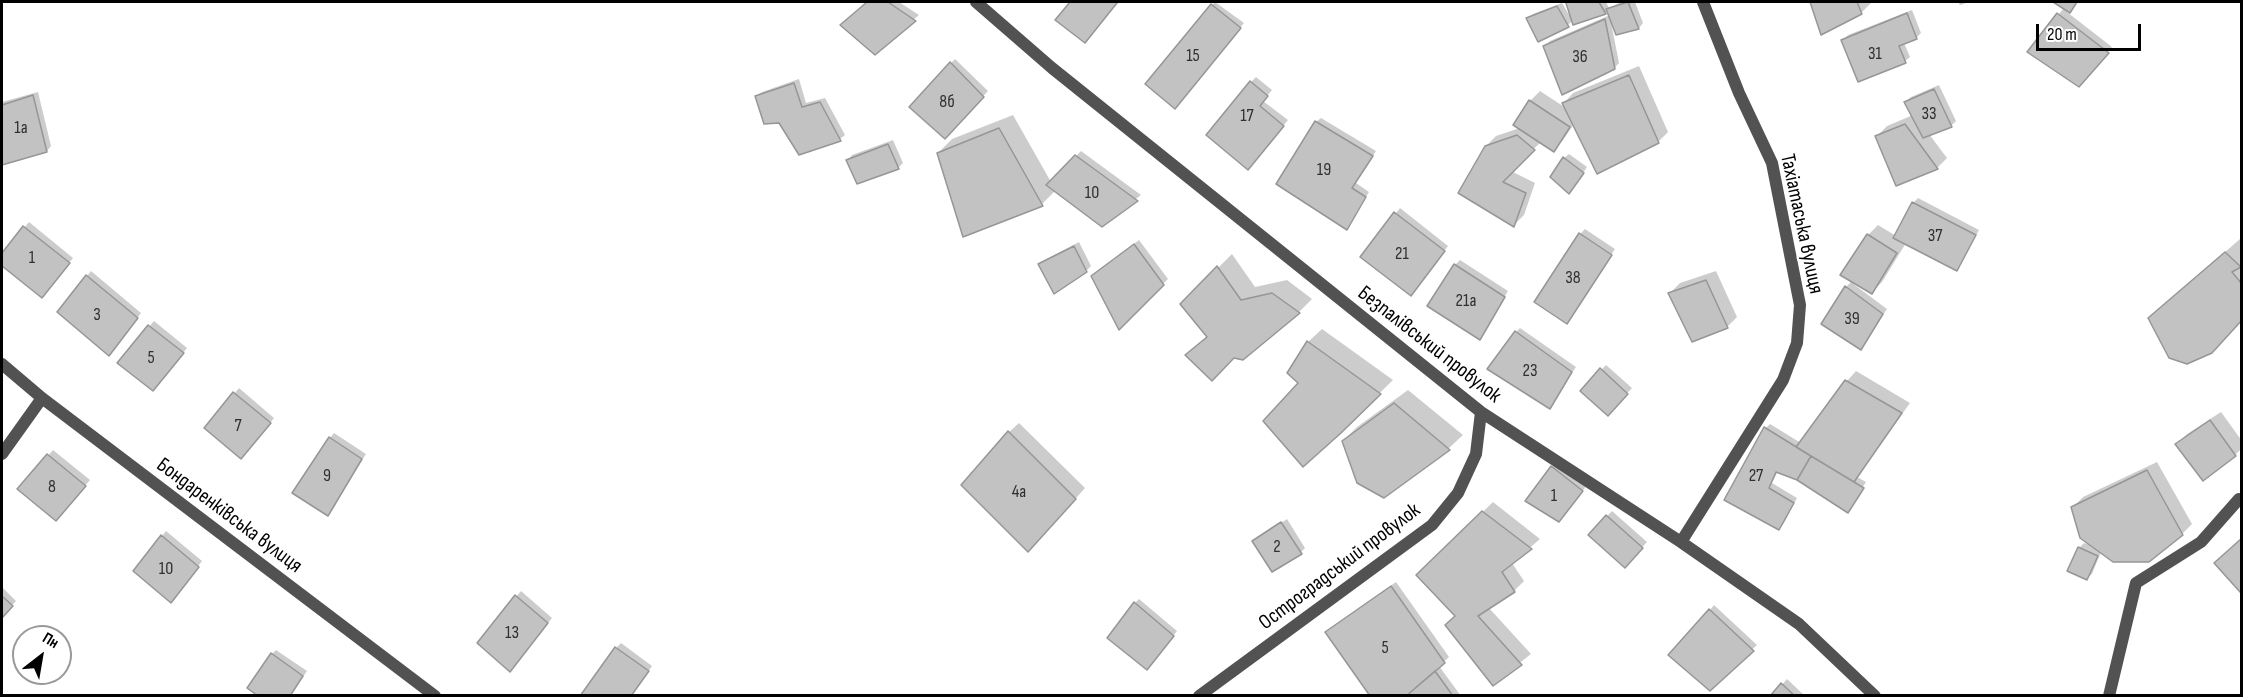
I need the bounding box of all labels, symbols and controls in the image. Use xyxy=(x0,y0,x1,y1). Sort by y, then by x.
scale bar xyxy=(2039,12,2144,50)
text: 20 m xyxy=(2047,24,2077,45)
house number: 31 xyxy=(1868,43,1882,65)
house number: 15 xyxy=(1186,45,1200,67)
house number: 36 xyxy=(1572,46,1588,68)
house number: 8б xyxy=(939,91,955,113)
house number: 33 xyxy=(1921,103,1937,125)
house number: 17 xyxy=(1240,105,1254,127)
house number: 1а xyxy=(14,117,28,139)
street label: Тахіатаська вулиця xyxy=(1774,152,1828,296)
house number: 19 xyxy=(1317,159,1331,181)
house number: 10 xyxy=(1085,182,1099,204)
house number: 37 xyxy=(1928,225,1942,247)
house number: 21 xyxy=(1395,243,1409,265)
house number: 1 xyxy=(29,247,35,269)
house number: 38 xyxy=(1565,267,1581,289)
street label: Безпалівський провулок xyxy=(1352,281,1506,409)
house number: 21а xyxy=(1456,290,1476,312)
house number: 3 xyxy=(93,304,101,326)
house number: 39 xyxy=(1844,308,1860,330)
house number: 5 xyxy=(147,347,155,369)
house number: 23 xyxy=(1523,360,1537,382)
house number: 7 xyxy=(234,415,242,437)
street label: Бондаренківська вулиця xyxy=(151,453,307,579)
house number: 9 xyxy=(323,465,331,487)
house number: 27 xyxy=(1749,465,1763,487)
house number: 8 xyxy=(48,476,56,498)
house number: 4а xyxy=(1012,481,1026,503)
house number: 1 xyxy=(1551,485,1557,507)
street label: Остроградський провулок xyxy=(1254,498,1426,636)
house number: 2 xyxy=(1273,536,1281,558)
house number: 10 xyxy=(159,558,173,580)
house number: 13 xyxy=(505,622,519,644)
north arrow xyxy=(12,625,72,685)
text: Пн xyxy=(39,629,62,653)
house number: 5 xyxy=(1381,637,1389,659)

